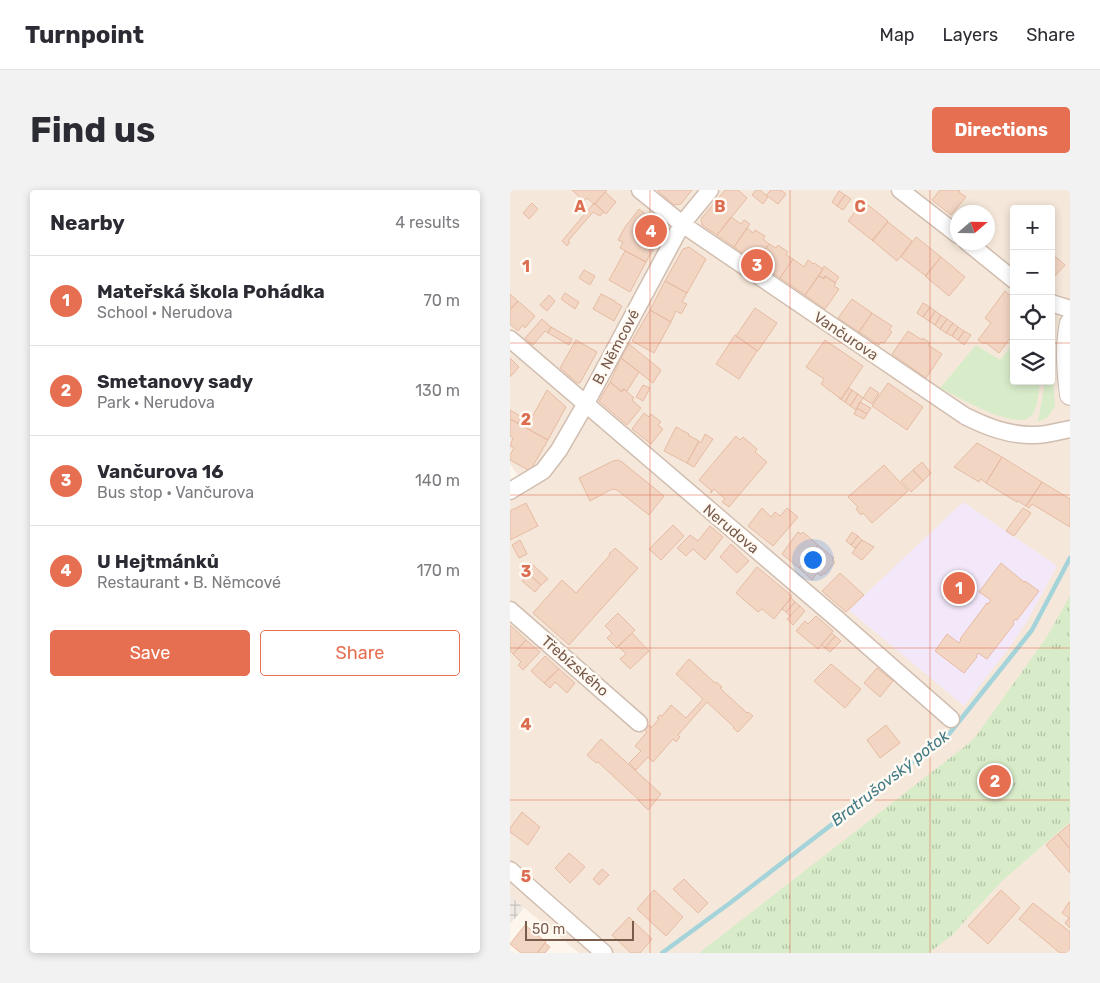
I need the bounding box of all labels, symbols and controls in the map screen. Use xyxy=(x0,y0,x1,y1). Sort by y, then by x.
text: Turnpoint xyxy=(25,21,144,49)
text: Map xyxy=(880,24,915,46)
text: Layers xyxy=(943,24,998,46)
text: Share xyxy=(1026,24,1075,46)
button: Directions xyxy=(932,107,1070,153)
text: Find us xyxy=(30,109,155,151)
text: A xyxy=(574,197,586,216)
text: B xyxy=(714,197,726,216)
text: C xyxy=(854,197,866,216)
north arrow xyxy=(950,205,995,250)
map controls xyxy=(1010,205,1055,385)
button: + xyxy=(1010,205,1055,250)
text: Nearby xyxy=(50,210,125,235)
pin: 4 xyxy=(635,212,667,250)
text: 4 results xyxy=(395,213,460,232)
pin: 3 xyxy=(741,246,773,284)
button: − xyxy=(1010,250,1055,295)
text: 1 xyxy=(522,257,530,276)
text: Mateřská škola Pohádka xyxy=(97,280,325,303)
text: 1 xyxy=(62,291,70,310)
text: 70 m xyxy=(423,291,460,310)
button: locate xyxy=(1010,295,1055,340)
text: School · Nerudova xyxy=(97,303,232,322)
street label: B. Němcové xyxy=(589,306,643,388)
street label: Vančurova xyxy=(810,308,882,364)
button: layers xyxy=(1010,340,1055,385)
text: Smetanovy sady xyxy=(97,370,253,393)
text: 2 xyxy=(61,381,71,400)
text: 130 m xyxy=(415,381,460,400)
text: Park · Nerudova xyxy=(97,393,215,412)
text: 2 xyxy=(521,410,531,429)
text: Vančurova 16 xyxy=(97,460,224,483)
text: 3 xyxy=(61,471,71,490)
text: 140 m xyxy=(415,471,460,490)
text: Bus stop · Vančurova xyxy=(97,483,254,502)
street label: Nerudova xyxy=(700,501,762,557)
your location xyxy=(800,547,826,573)
text: U Hejtmánků xyxy=(97,550,219,573)
text: 4 xyxy=(61,561,71,580)
text: 170 m xyxy=(417,561,460,580)
text: 3 xyxy=(521,562,531,581)
pin: 1 xyxy=(943,569,975,607)
text: Restaurant · B. Němcové xyxy=(97,573,281,592)
button: Save xyxy=(50,630,250,676)
button: Share xyxy=(260,630,460,676)
street label: Třebízského xyxy=(538,632,612,700)
text: 4 xyxy=(521,715,532,734)
water label: Bratrušovský potok xyxy=(827,726,953,830)
pin: 2 xyxy=(979,762,1011,800)
text: 5 xyxy=(521,867,531,886)
scale bar xyxy=(525,918,634,941)
text: 50 m xyxy=(532,921,565,938)

